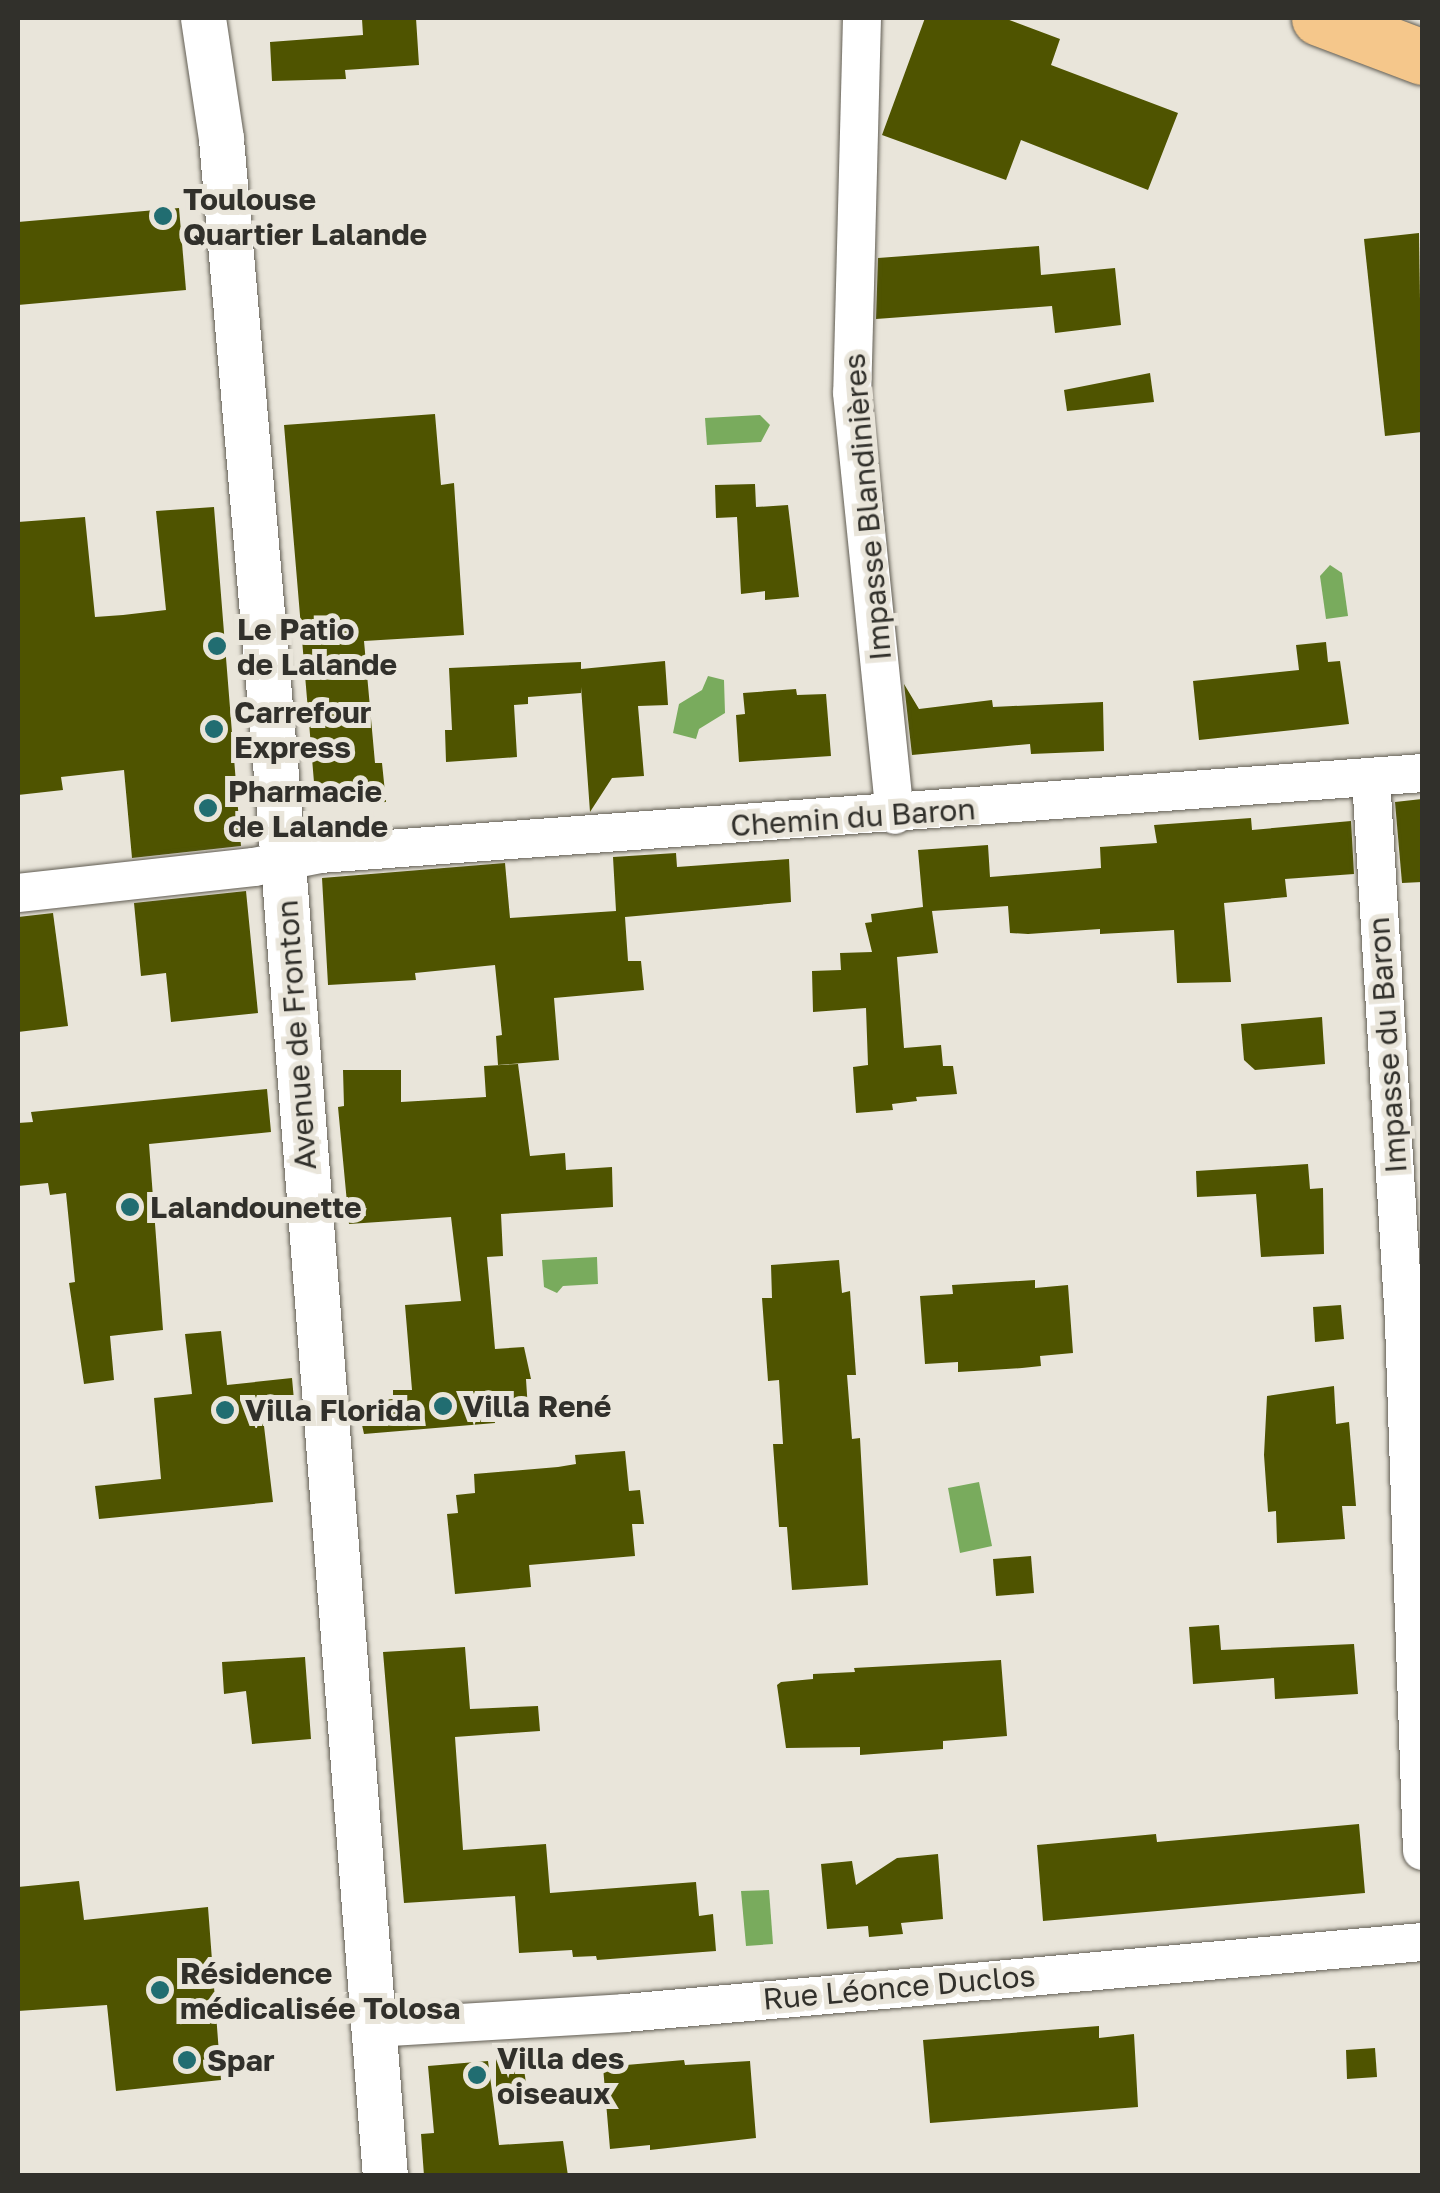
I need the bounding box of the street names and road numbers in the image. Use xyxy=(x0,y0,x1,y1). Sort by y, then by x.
street label: Impasse Blandinières xyxy=(836,352,898,662)
street label: Chemin du Baron xyxy=(729,790,977,844)
street label: Avenue de Fronton xyxy=(269,899,323,1171)
street label: Impasse du Baron xyxy=(1360,916,1414,1174)
street label: Rue Léonce Duclos xyxy=(761,1957,1037,2017)

